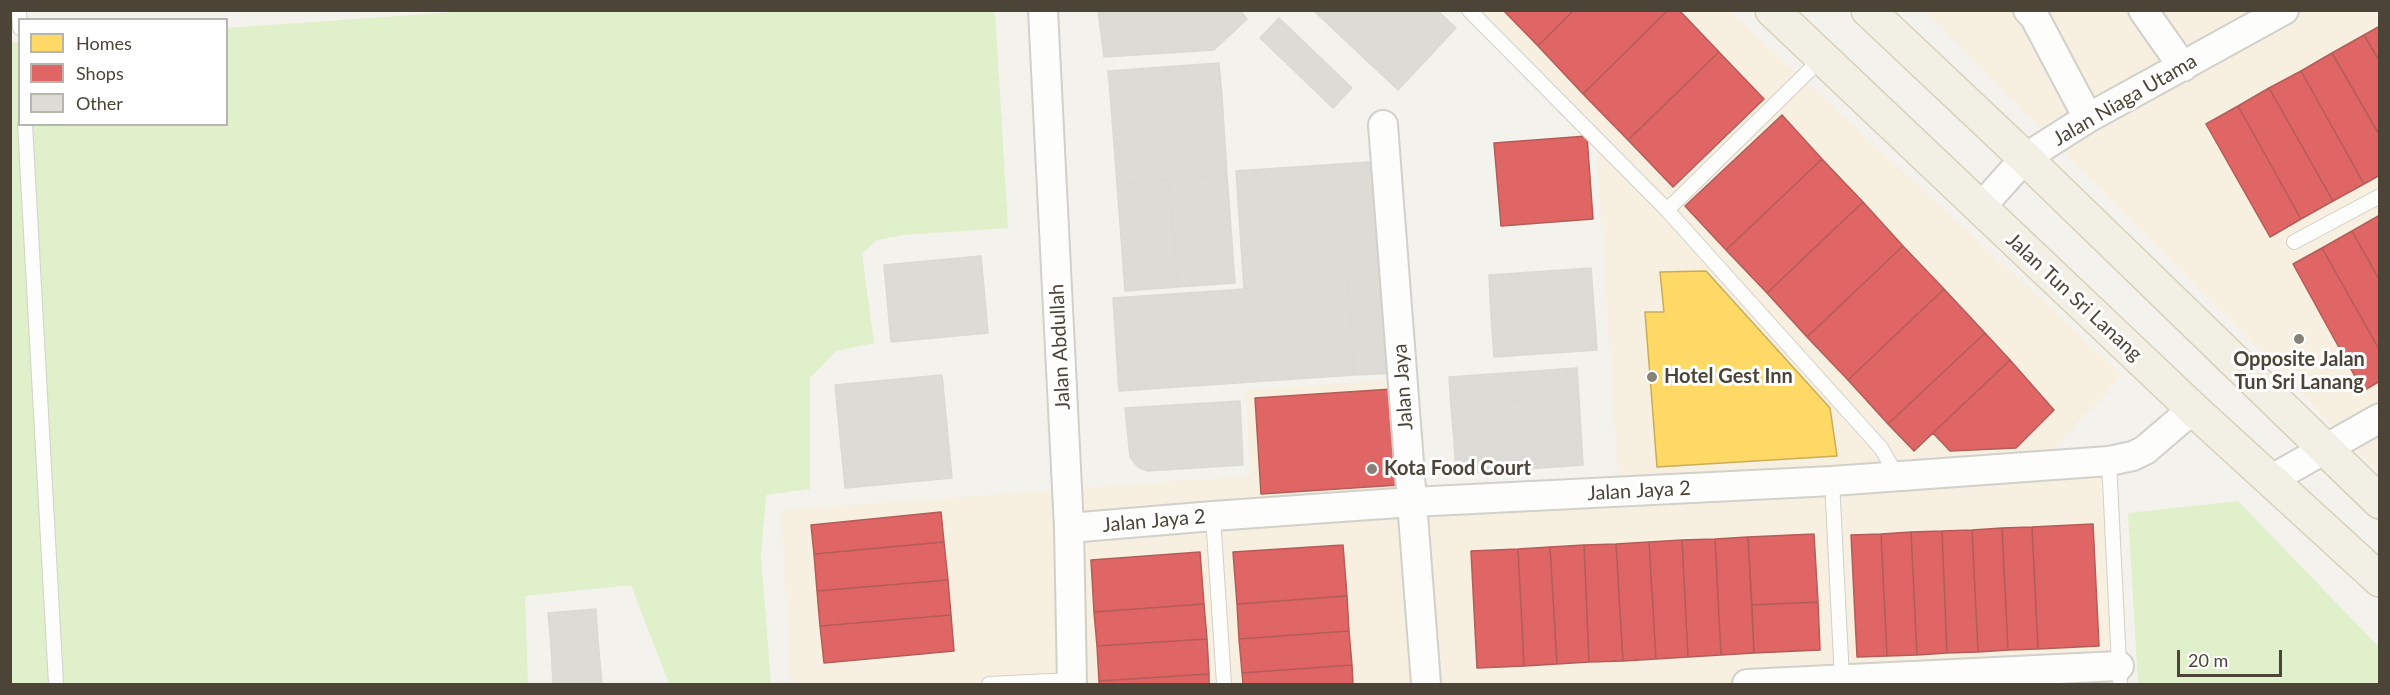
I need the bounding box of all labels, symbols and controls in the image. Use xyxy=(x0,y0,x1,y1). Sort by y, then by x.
legend xyxy=(18,18,228,126)
text: Homes xyxy=(76,32,132,54)
street label: Jalan Niaga Utama xyxy=(2049,49,2201,151)
text: Shops xyxy=(76,62,124,84)
text: Other xyxy=(76,92,123,114)
street label: Jalan Tun Sri Lanang xyxy=(2001,228,2147,366)
street label: Jalan Abdullah xyxy=(1045,283,1075,411)
marker: Opposite Jalan Tun Sri Lanang xyxy=(2292,332,2306,346)
street label: Jalan Jaya xyxy=(1388,343,1418,431)
place label: Opposite Jalan Tun Sri Lanang xyxy=(2233,348,2365,395)
place label: Hotel Gest Inn xyxy=(1664,365,1793,389)
marker: Hotel Gest Inn xyxy=(1645,370,1659,384)
place label: Kota Food Court xyxy=(1384,457,1531,481)
marker: Kota Food Court xyxy=(1365,462,1379,476)
street label: Jalan Jaya 2 xyxy=(1587,476,1691,506)
street label: Jalan Jaya 2 xyxy=(1101,505,1207,537)
scale bar xyxy=(2180,638,2285,676)
text: 20 m xyxy=(2188,649,2228,671)

